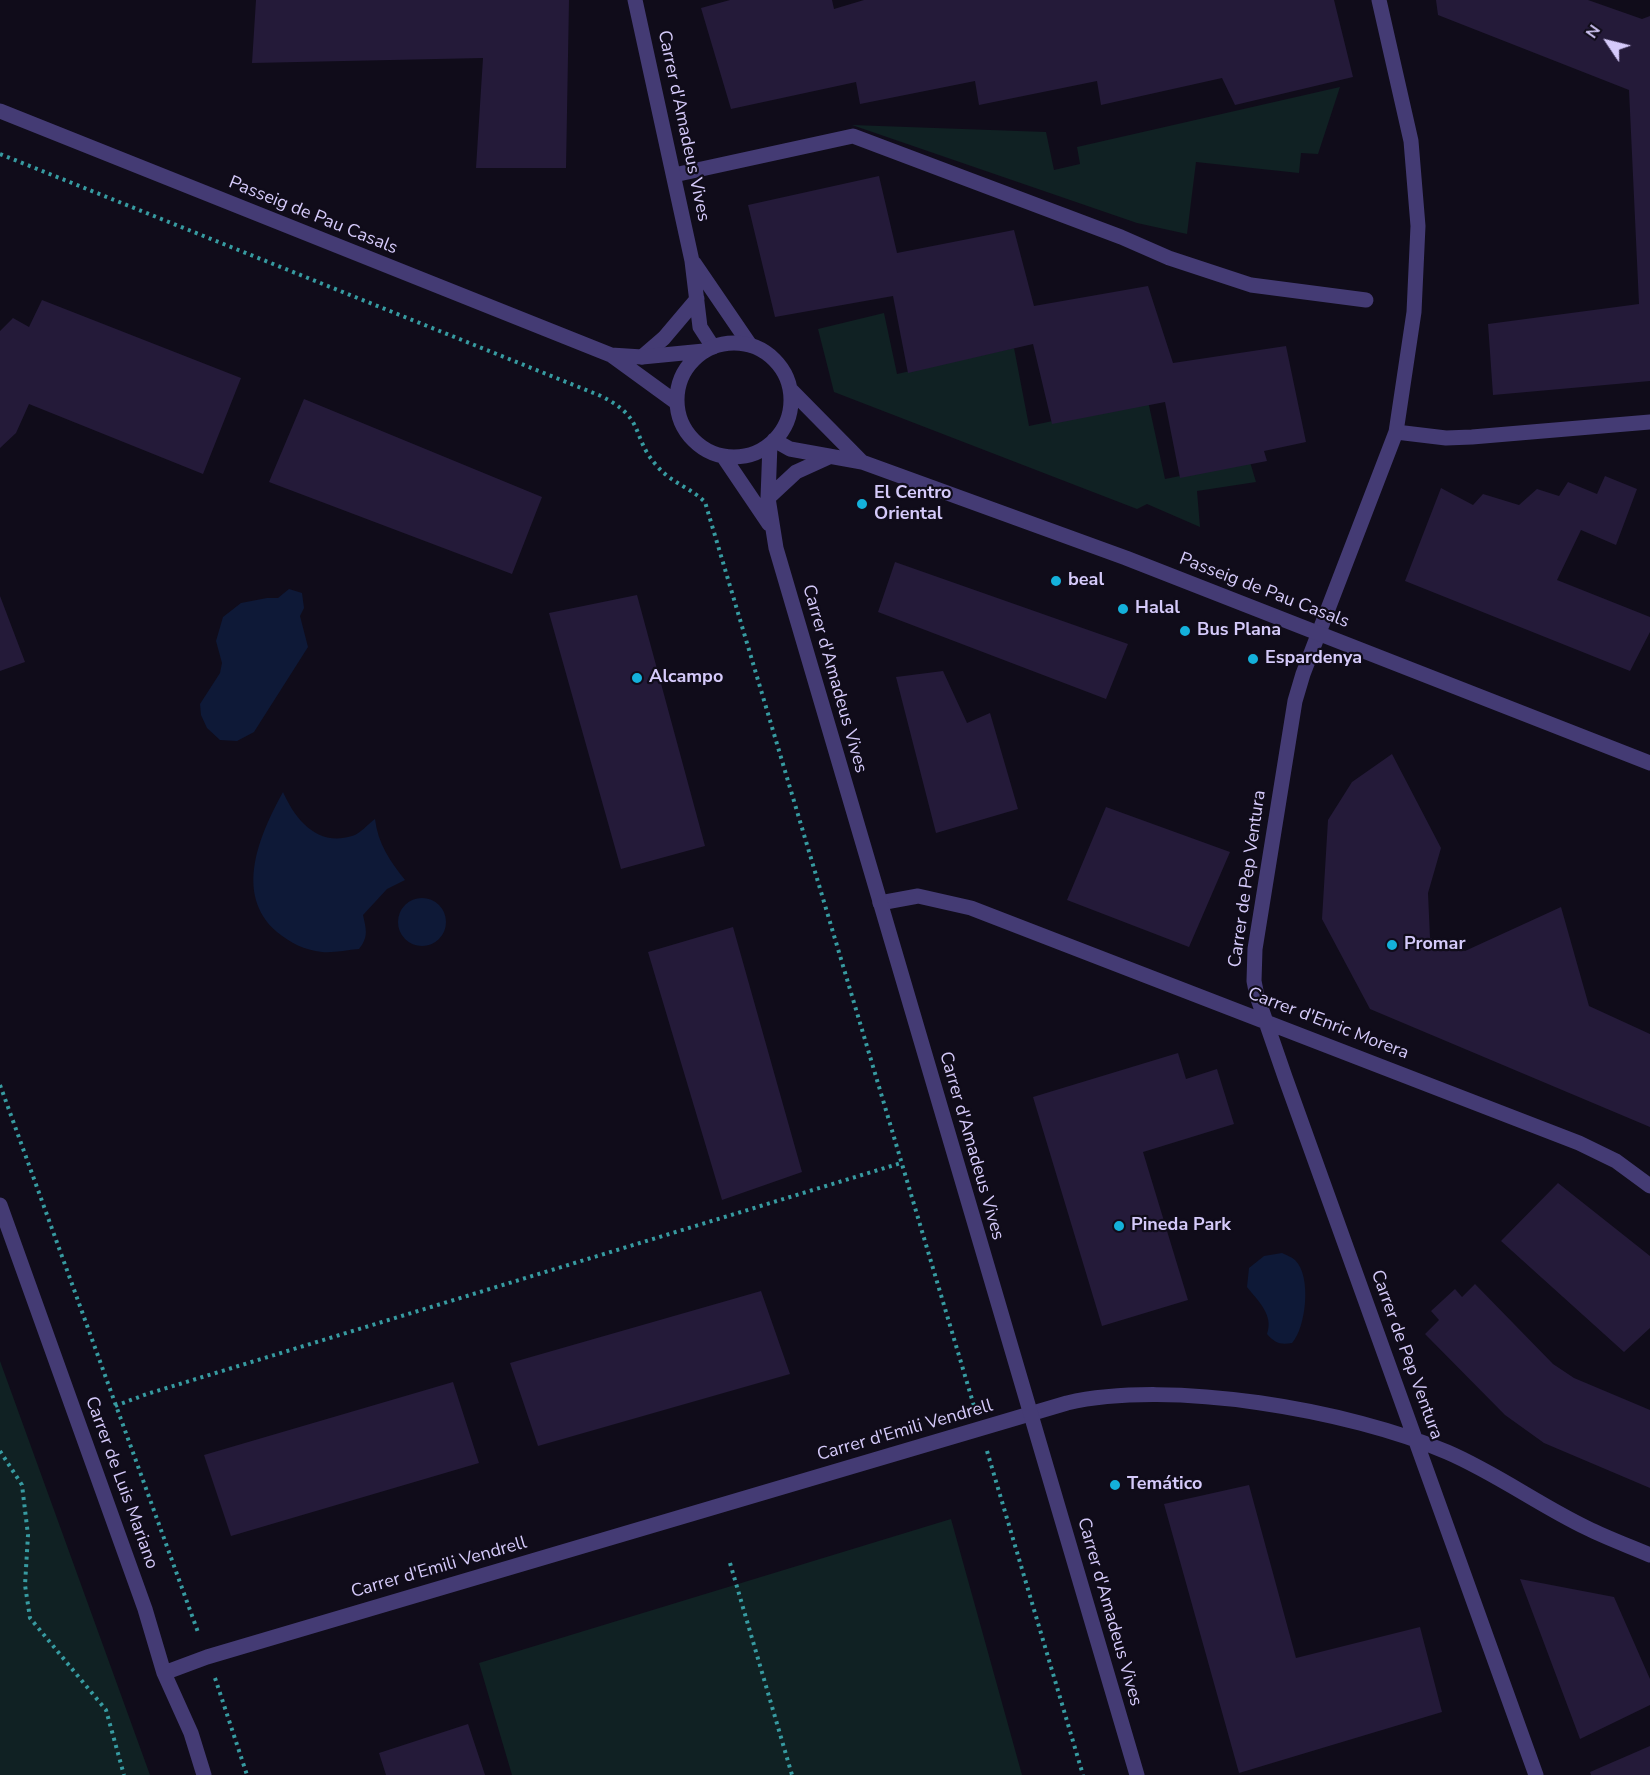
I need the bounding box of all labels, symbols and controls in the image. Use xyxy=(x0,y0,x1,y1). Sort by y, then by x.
north arrow xyxy=(1578,12,1638,72)
text: N xyxy=(1581,20,1606,43)
street label: Carrer d'Amadeus Vives xyxy=(652,29,714,223)
street label: Passeig de Pau Casals xyxy=(225,172,401,260)
place label: El Centro Oriental xyxy=(874,483,951,526)
marker: El Centro Oriental xyxy=(855,497,869,511)
street label: Passeig de Pau Casals xyxy=(1176,549,1352,633)
place label: beal xyxy=(1068,570,1104,592)
marker: beal xyxy=(1049,574,1063,588)
street label: Carrer d'Amadeus Vives xyxy=(797,582,871,776)
place label: Halal xyxy=(1135,598,1180,620)
marker: Halal xyxy=(1116,602,1130,616)
place label: Bus Plana xyxy=(1197,620,1281,642)
marker: Bus Plana xyxy=(1178,624,1192,638)
place label: Espardenya xyxy=(1265,648,1362,670)
marker: Espardenya xyxy=(1246,652,1260,666)
place label: Alcampo xyxy=(649,667,723,689)
marker: Alcampo xyxy=(630,671,644,685)
street label: Carrer de Pep Ventura xyxy=(1225,789,1271,969)
place label: Promar xyxy=(1404,934,1466,956)
marker: Promar xyxy=(1385,938,1399,952)
street label: Carrer d'Enric Morera xyxy=(1244,983,1412,1065)
street label: Carrer d'Amadeus Vives xyxy=(934,1049,1008,1243)
place label: Pineda Park xyxy=(1131,1215,1231,1237)
marker: Pineda Park xyxy=(1112,1219,1126,1233)
street label: Carrer de Pep Ventura xyxy=(1365,1267,1447,1443)
street label: Carrer de Luis Mariano xyxy=(80,1394,162,1572)
street label: Carrer d'Emili Vendrell xyxy=(815,1396,995,1466)
place label: Temático xyxy=(1127,1474,1202,1496)
marker: Temático xyxy=(1108,1478,1122,1492)
street label: Carrer d'Amadeus Vives xyxy=(1072,1515,1146,1709)
street label: Carrer d'Emili Vendrell xyxy=(349,1533,529,1603)

